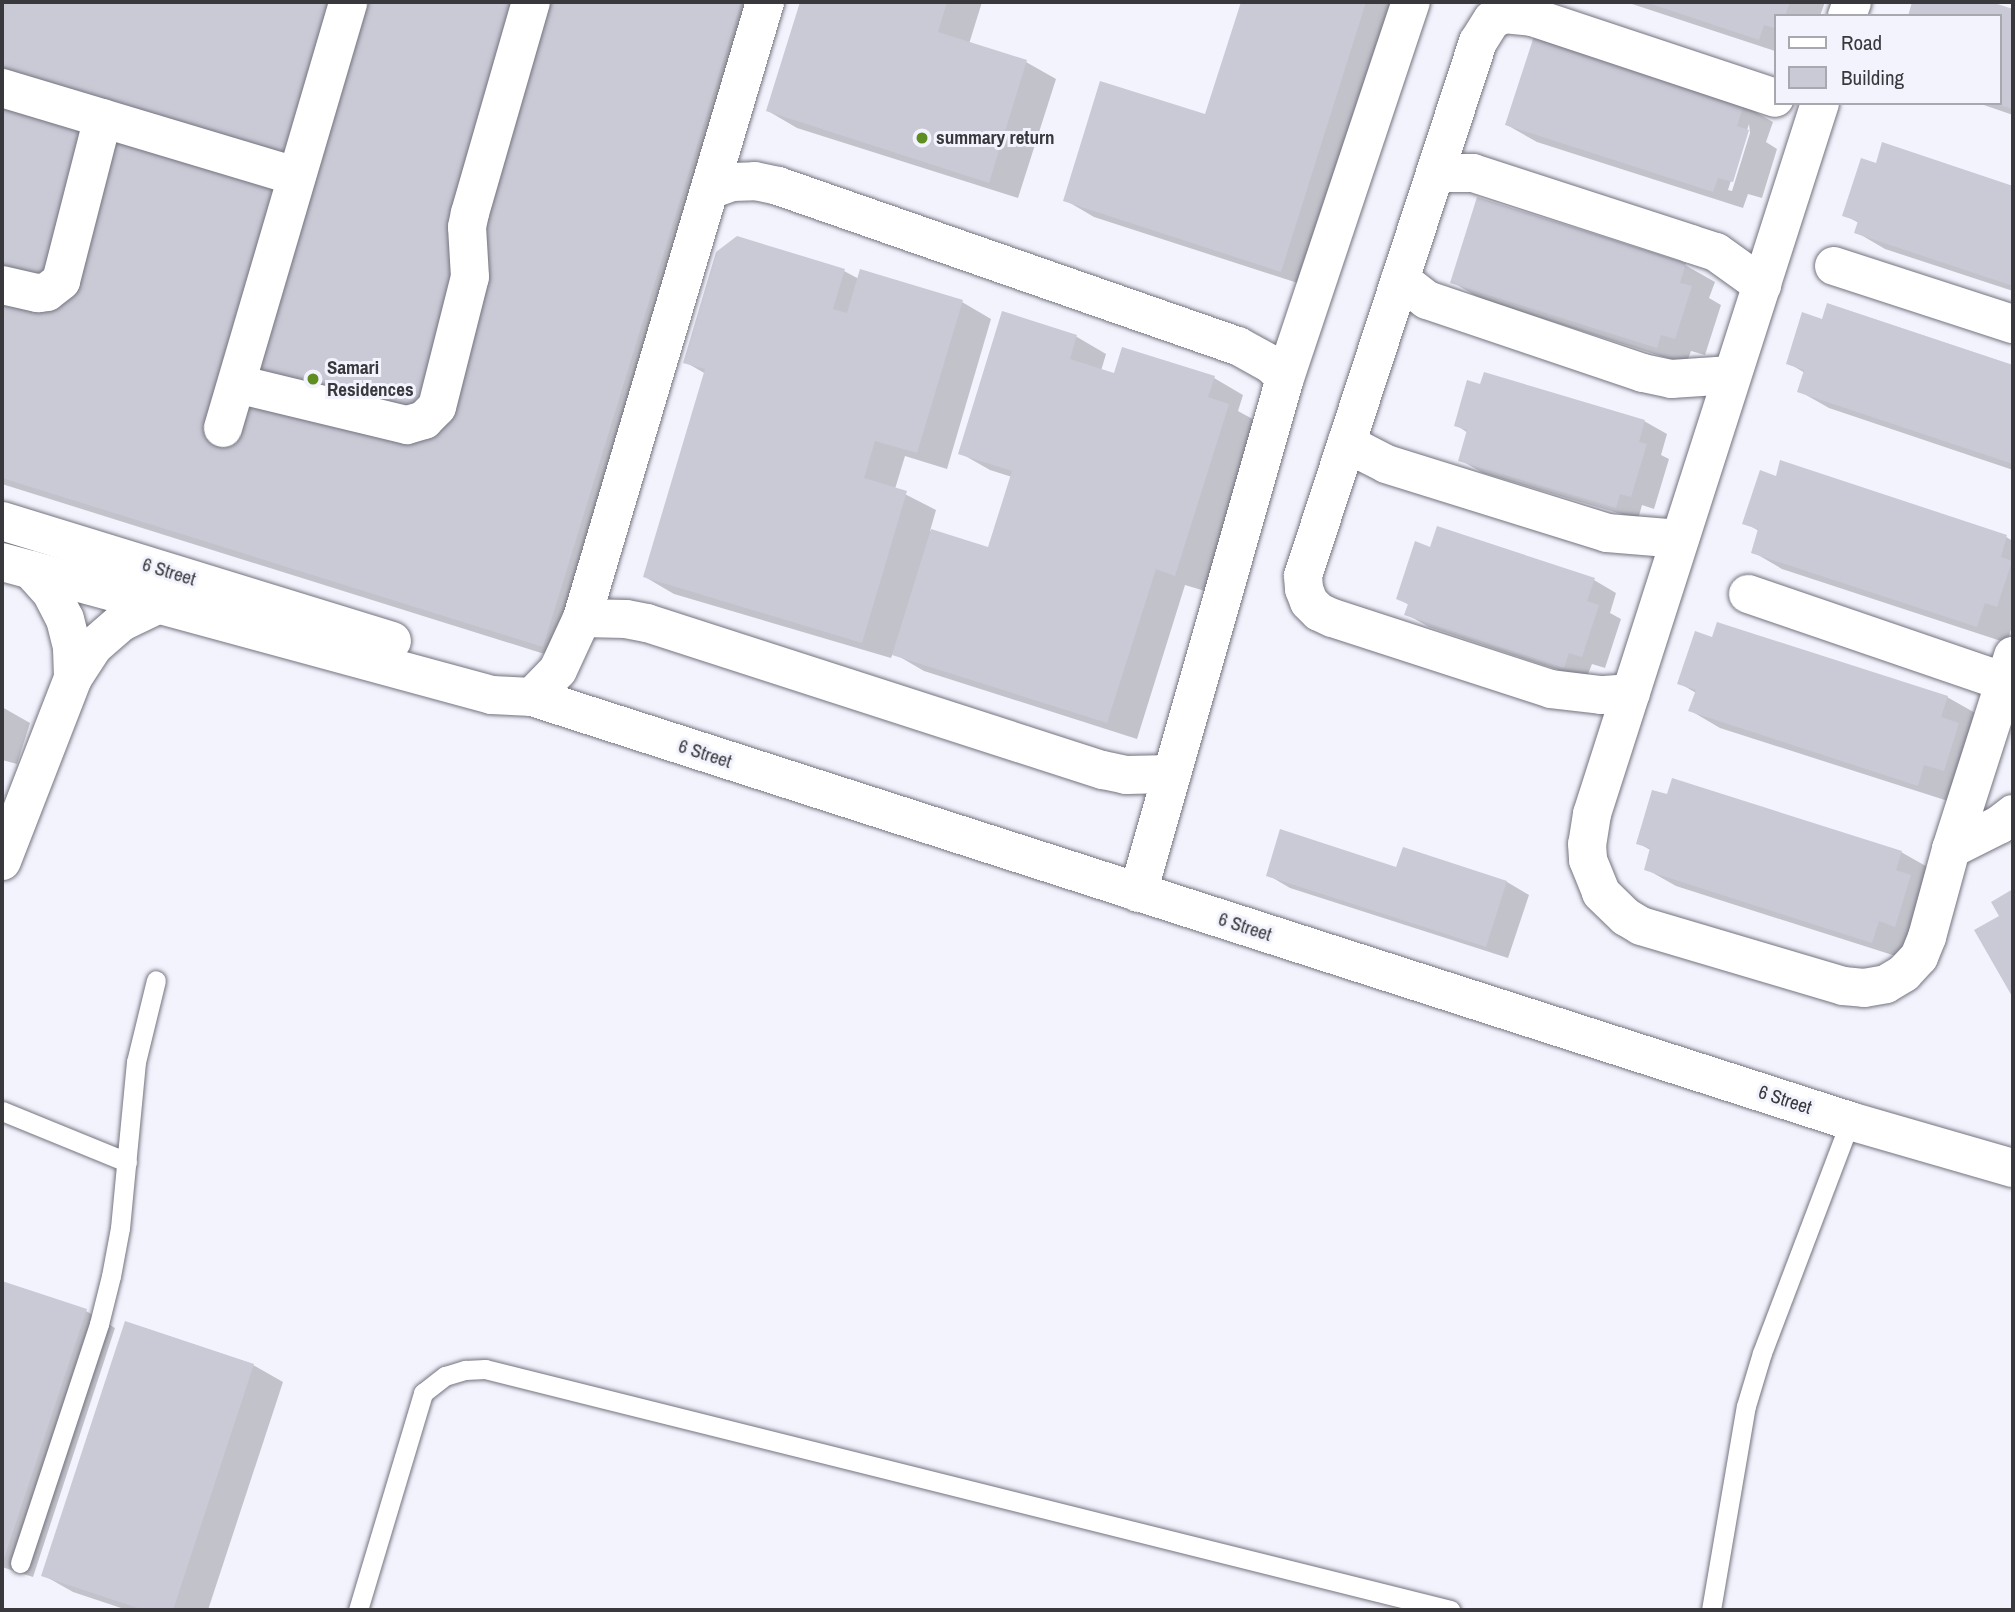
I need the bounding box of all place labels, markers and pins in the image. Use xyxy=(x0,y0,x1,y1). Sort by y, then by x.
place label: summary return xyxy=(936,127,1055,149)
marker: summary return xyxy=(914,130,930,146)
place label: Samari Residences xyxy=(327,357,414,401)
marker: Samari Residences xyxy=(305,371,321,387)

